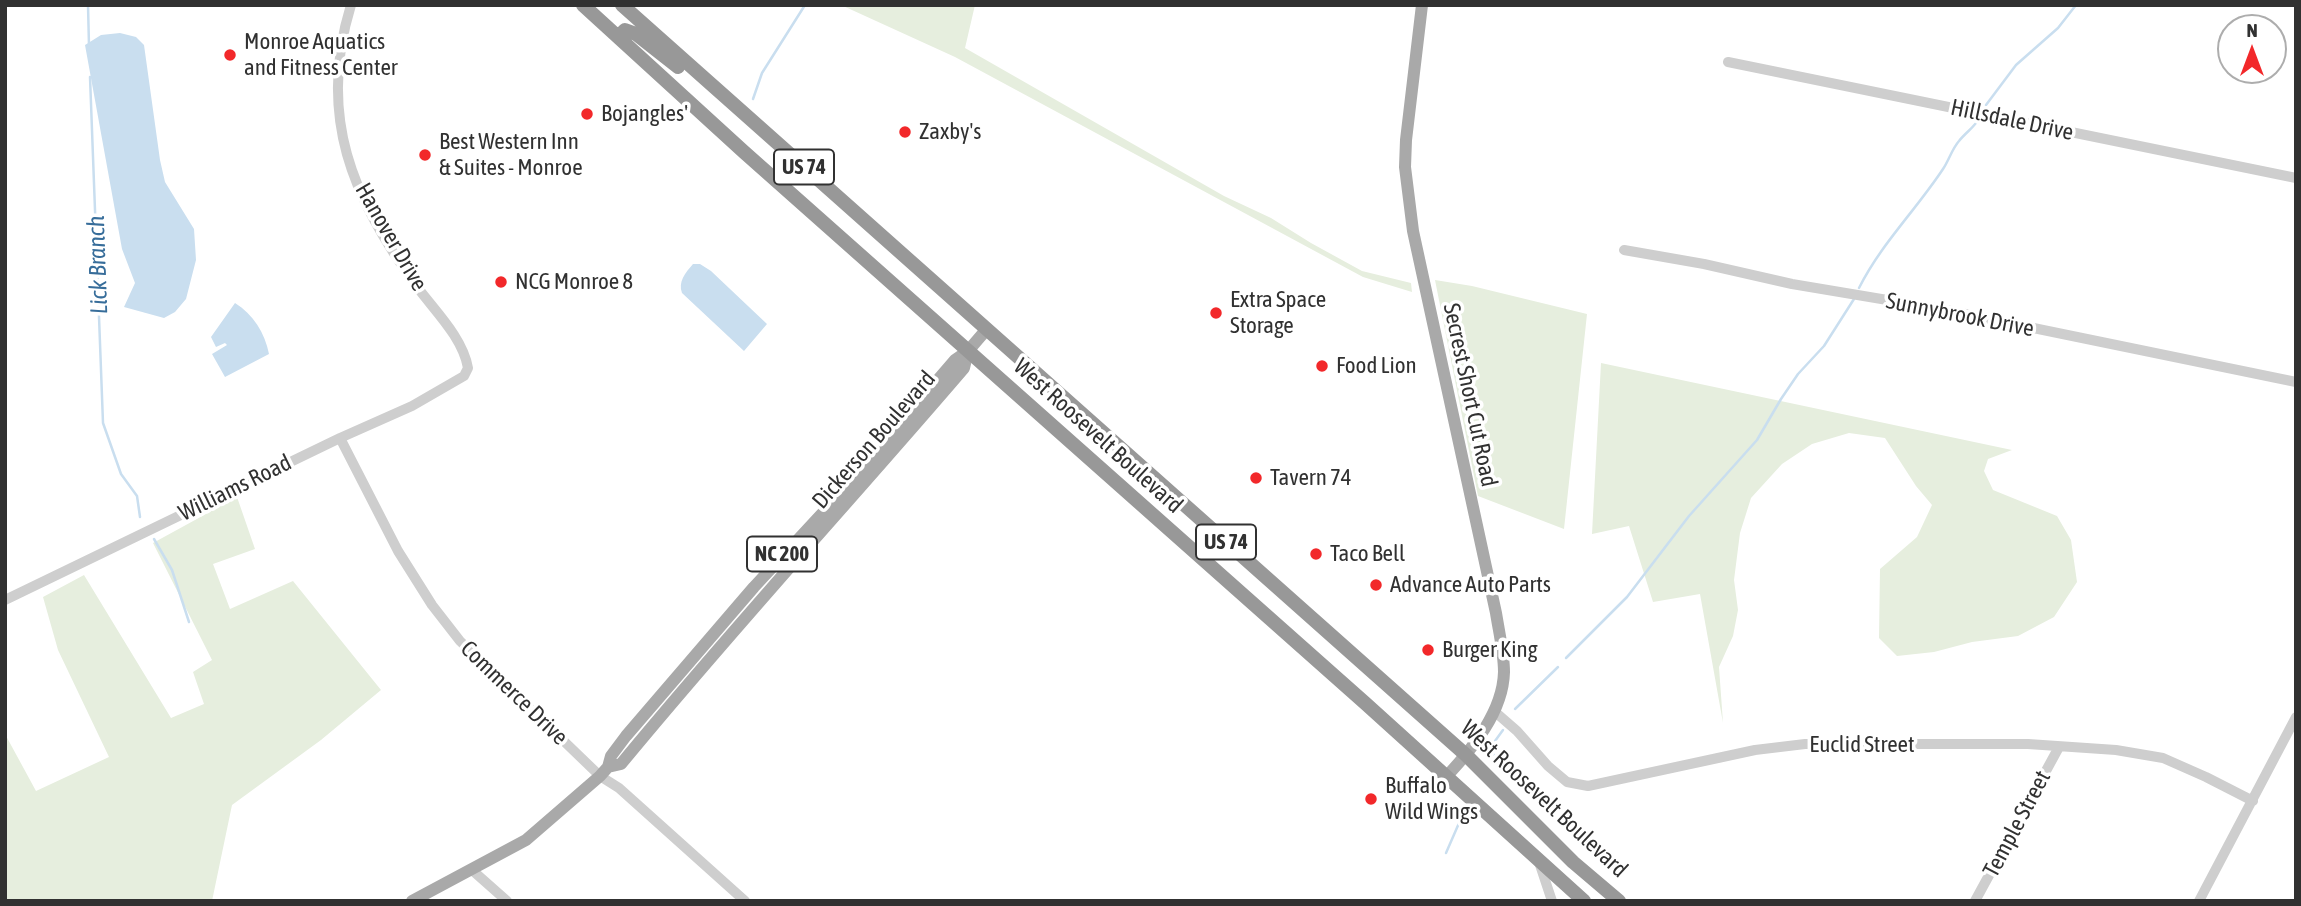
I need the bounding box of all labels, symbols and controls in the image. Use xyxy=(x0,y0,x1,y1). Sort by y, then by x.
north arrow xyxy=(2217,14,2287,84)
text: N xyxy=(2246,19,2258,41)
place label: Monroe Aquatics and Fitness Center xyxy=(244,28,398,82)
marker: Monroe Aquatics and Fitness Center xyxy=(222,47,238,63)
street label: Hillsdale Drive xyxy=(1948,94,2076,146)
place label: Bojangles' xyxy=(601,100,688,128)
marker: Bojangles' xyxy=(579,106,595,122)
place label: Zaxby's xyxy=(919,118,981,146)
marker: Zaxby's xyxy=(897,124,913,140)
place label: Best Western Inn & Suites - Monroe xyxy=(439,128,583,182)
marker: Best Western Inn & Suites - Monroe xyxy=(417,147,433,163)
road number: US 74 xyxy=(774,150,834,184)
street label: Hanover Drive xyxy=(349,178,433,296)
water label: Lick Branch xyxy=(82,215,114,315)
place label: NCG Monroe 8 xyxy=(515,268,633,296)
marker: NCG Monroe 8 xyxy=(493,274,509,290)
place label: Extra Space Storage xyxy=(1230,286,1326,340)
street label: Sunnybrook Drive xyxy=(1884,287,2036,343)
street label: Secrest Short Cut Road xyxy=(1437,301,1503,489)
marker: Extra Space Storage xyxy=(1208,305,1224,321)
place label: Food Lion xyxy=(1336,352,1417,380)
street label: West Roosevelt Boulevard xyxy=(1008,353,1188,519)
marker: Food Lion xyxy=(1314,358,1330,374)
street label: Dickerson Boulevard xyxy=(807,366,941,514)
street label: Williams Road xyxy=(174,449,296,527)
place label: Tavern 74 xyxy=(1270,464,1352,492)
marker: Tavern 74 xyxy=(1248,470,1264,486)
road number: US 74 xyxy=(1196,524,1256,560)
road number: NC 200 xyxy=(747,536,817,572)
place label: Taco Bell xyxy=(1330,540,1405,568)
marker: Taco Bell xyxy=(1308,546,1324,562)
place label: Advance Auto Parts xyxy=(1390,571,1551,599)
marker: Advance Auto Parts xyxy=(1368,577,1384,593)
street label: Commerce Drive xyxy=(455,635,573,751)
place label: Burger King xyxy=(1442,636,1538,664)
marker: Burger King xyxy=(1420,642,1436,658)
street label: West Roosevelt Boulevard xyxy=(1455,715,1633,883)
street label: Euclid Street xyxy=(1809,731,1915,759)
street label: Temple Street xyxy=(1977,766,2057,882)
place label: Buffalo Wild Wings xyxy=(1385,772,1478,826)
marker: Buffalo Wild Wings xyxy=(1363,791,1379,807)

